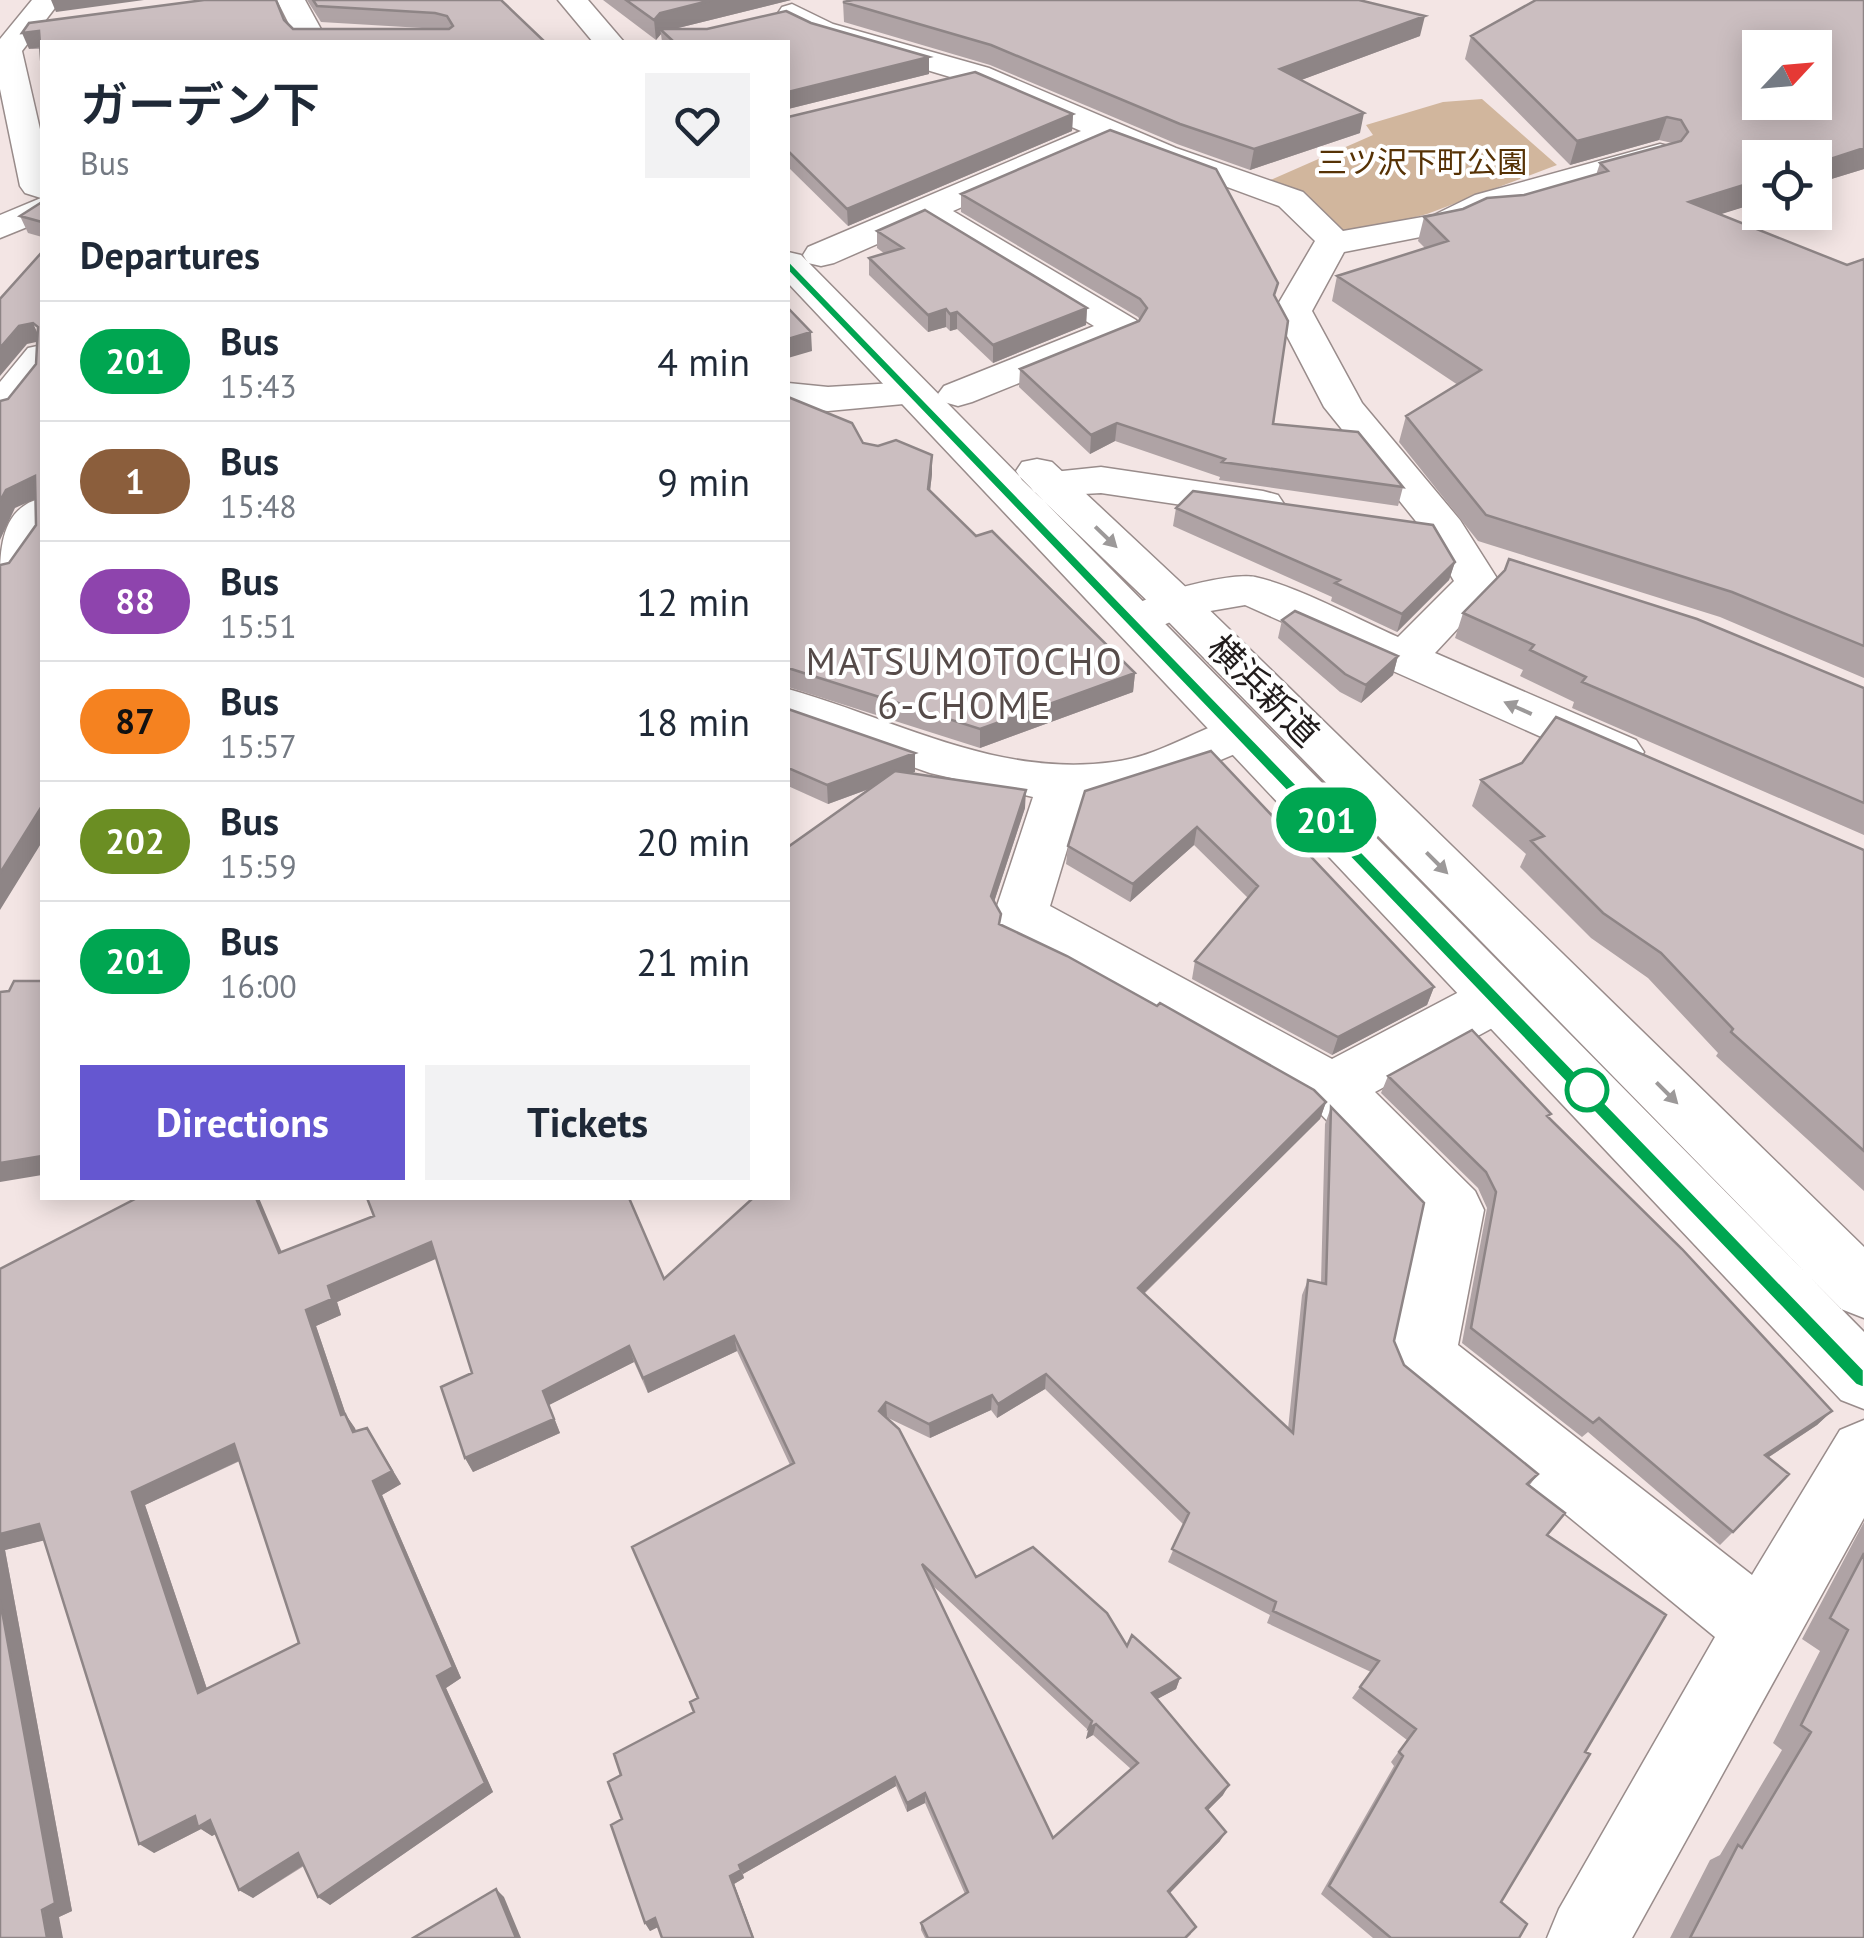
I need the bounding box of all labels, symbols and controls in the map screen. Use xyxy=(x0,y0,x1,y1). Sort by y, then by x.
north arrow xyxy=(1742,30,1832,120)
map controls xyxy=(1742,30,1832,230)
text: ガーデン下 xyxy=(80,73,320,135)
button: heart xyxy=(645,73,750,178)
button: locate xyxy=(1742,140,1832,230)
text: Bus xyxy=(80,142,129,184)
park label: 三ツ沢下町公園 xyxy=(1317,142,1527,181)
text: Departures xyxy=(80,230,260,279)
text: Bus xyxy=(220,316,279,365)
text: 4 min xyxy=(657,337,750,386)
text: 201 xyxy=(105,338,165,384)
text: 15:43 xyxy=(220,365,297,407)
text: Bus xyxy=(220,436,279,485)
text: 9 min xyxy=(657,457,750,506)
text: 1 xyxy=(125,458,145,504)
text: 15:48 xyxy=(220,485,297,527)
one-way arrow xyxy=(1093,525,1117,548)
text: Bus xyxy=(220,556,279,605)
text: 12 min xyxy=(637,577,750,626)
text: 88 xyxy=(115,578,155,624)
text: 15:51 xyxy=(220,605,297,647)
street label: 横浜新道 xyxy=(1198,624,1330,756)
district label: MATSUMOTOCHO 6-CHOME xyxy=(806,636,1124,729)
text: Bus xyxy=(220,676,279,725)
text: 18 min xyxy=(637,697,750,746)
text: 87 xyxy=(115,698,155,744)
one-way arrow xyxy=(1503,700,1533,716)
text: 15:57 xyxy=(220,725,297,767)
line badge: 201 xyxy=(1268,788,1384,852)
text: Bus xyxy=(220,796,279,845)
text: 201 xyxy=(1296,797,1356,843)
text: 20 min xyxy=(637,817,750,866)
text: 202 xyxy=(105,818,165,864)
text: 15:59 xyxy=(220,845,297,887)
one-way arrow xyxy=(1424,851,1448,875)
text: Bus xyxy=(220,916,279,965)
text: 21 min xyxy=(637,937,750,986)
text: 201 xyxy=(105,938,165,984)
text: 16:00 xyxy=(220,965,297,1007)
button: Directions xyxy=(80,1065,405,1180)
button: Tickets xyxy=(425,1065,750,1180)
unlabelled marker xyxy=(1566,1069,1608,1111)
one-way arrow xyxy=(1654,1080,1678,1104)

